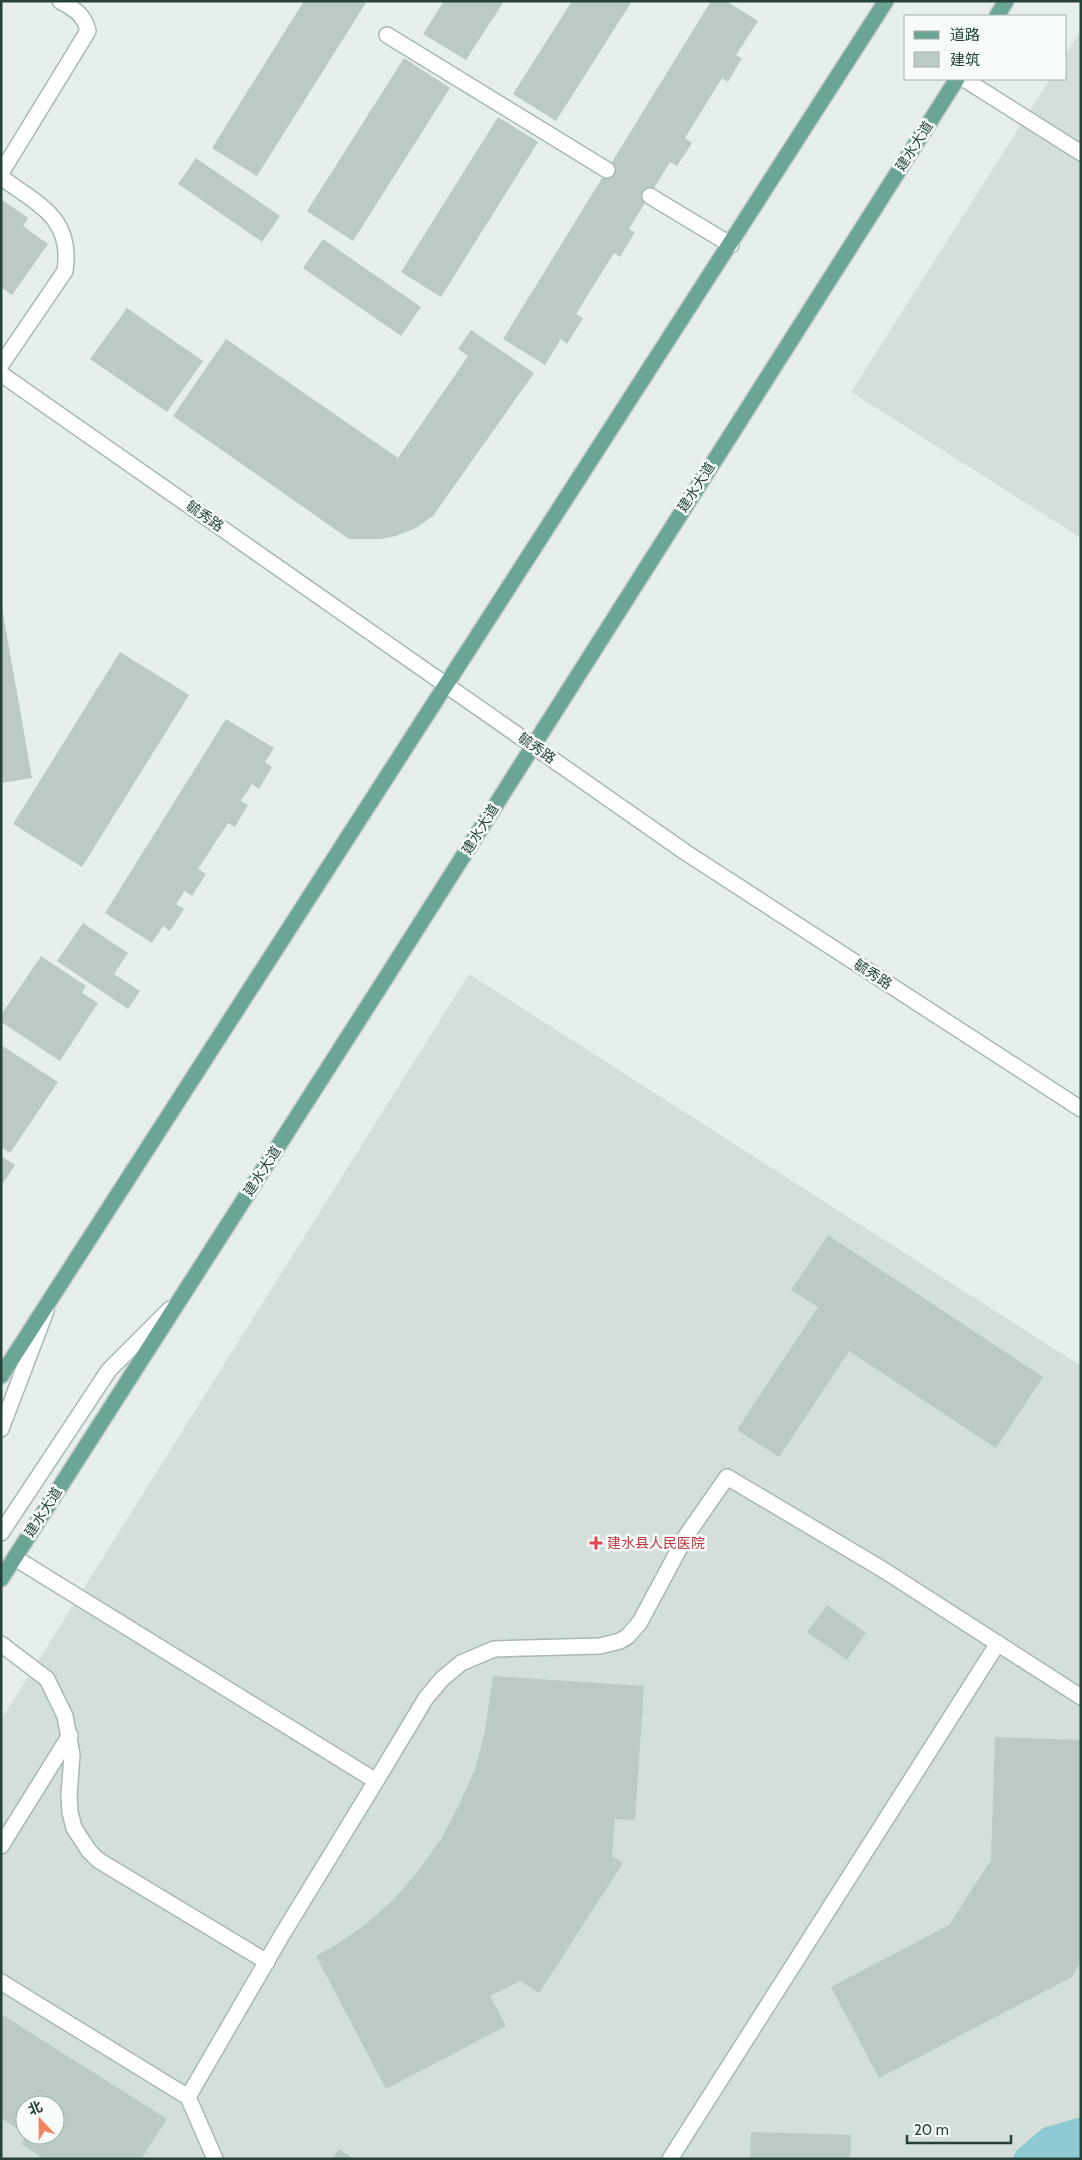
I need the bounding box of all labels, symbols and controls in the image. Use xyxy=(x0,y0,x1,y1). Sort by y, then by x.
legend xyxy=(904,15,1067,80)
text: 道路 xyxy=(950,26,980,44)
text: 建筑 xyxy=(950,51,980,69)
street label: 建水大道 xyxy=(891,118,937,174)
street label: 建水大道 xyxy=(673,459,719,515)
street label: 毓秀路 xyxy=(183,497,227,535)
street label: 毓秀路 xyxy=(515,729,559,767)
street label: 建水大道 xyxy=(458,800,502,858)
street label: 毓秀路 xyxy=(850,955,896,993)
street label: 建水大道 xyxy=(239,1143,285,1199)
street label: 建水大道 xyxy=(20,1484,66,1540)
place label: 建水县人民医院 xyxy=(607,1534,705,1552)
marker: 建水县人民医院 xyxy=(589,1536,603,1550)
north arrow xyxy=(15,2095,65,2145)
text: 北 xyxy=(25,2097,45,2119)
scale bar xyxy=(907,2112,1011,2144)
text: 20 m xyxy=(914,2121,949,2139)

